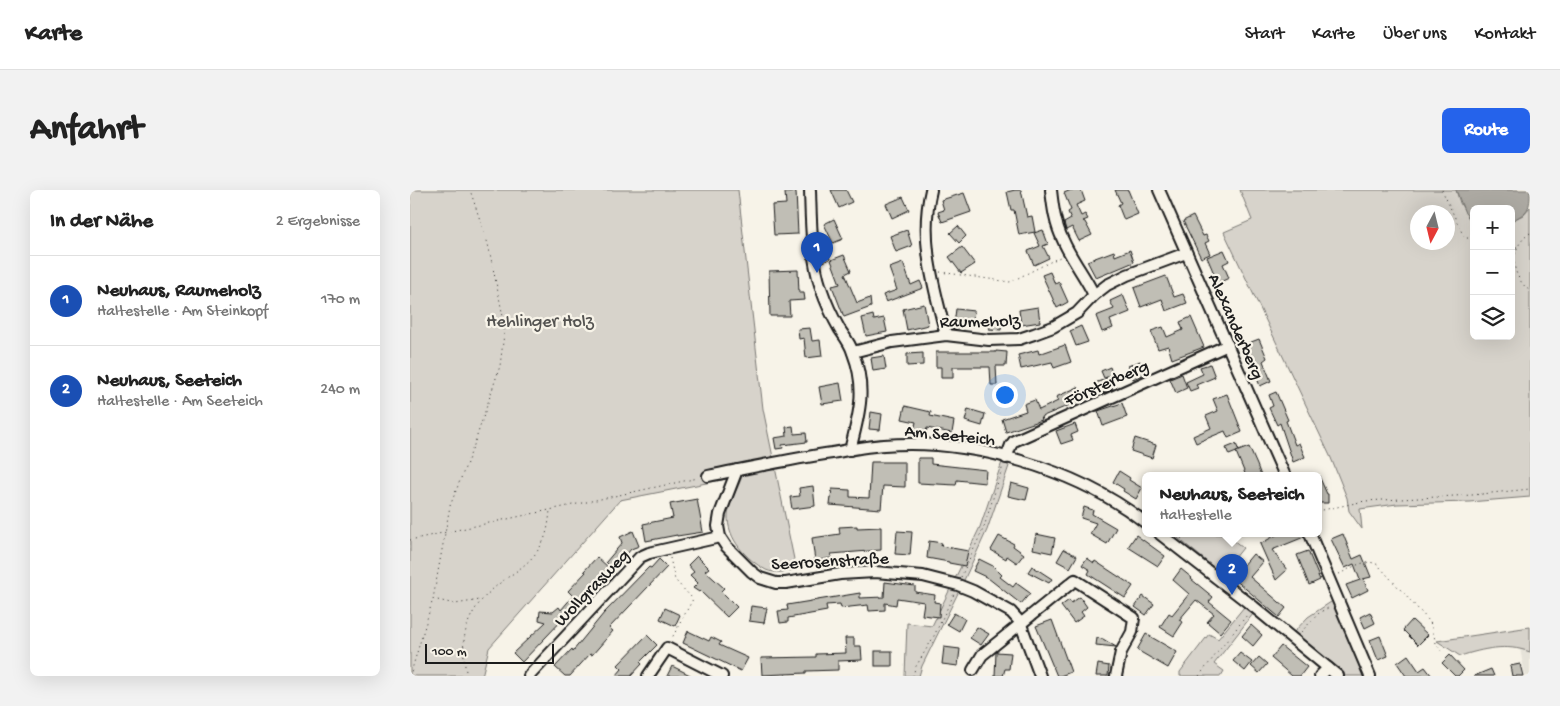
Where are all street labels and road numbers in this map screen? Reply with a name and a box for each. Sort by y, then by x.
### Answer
street label: Alexanderberg [1202,271,1267,383]
street label: Raumeholz [939,311,1022,334]
street label: Försterberg [1061,356,1152,413]
street label: Am Seeteich [903,421,996,452]
street label: Wollgrasweg [551,546,635,632]
street label: Seerosenstraße [771,549,890,576]

